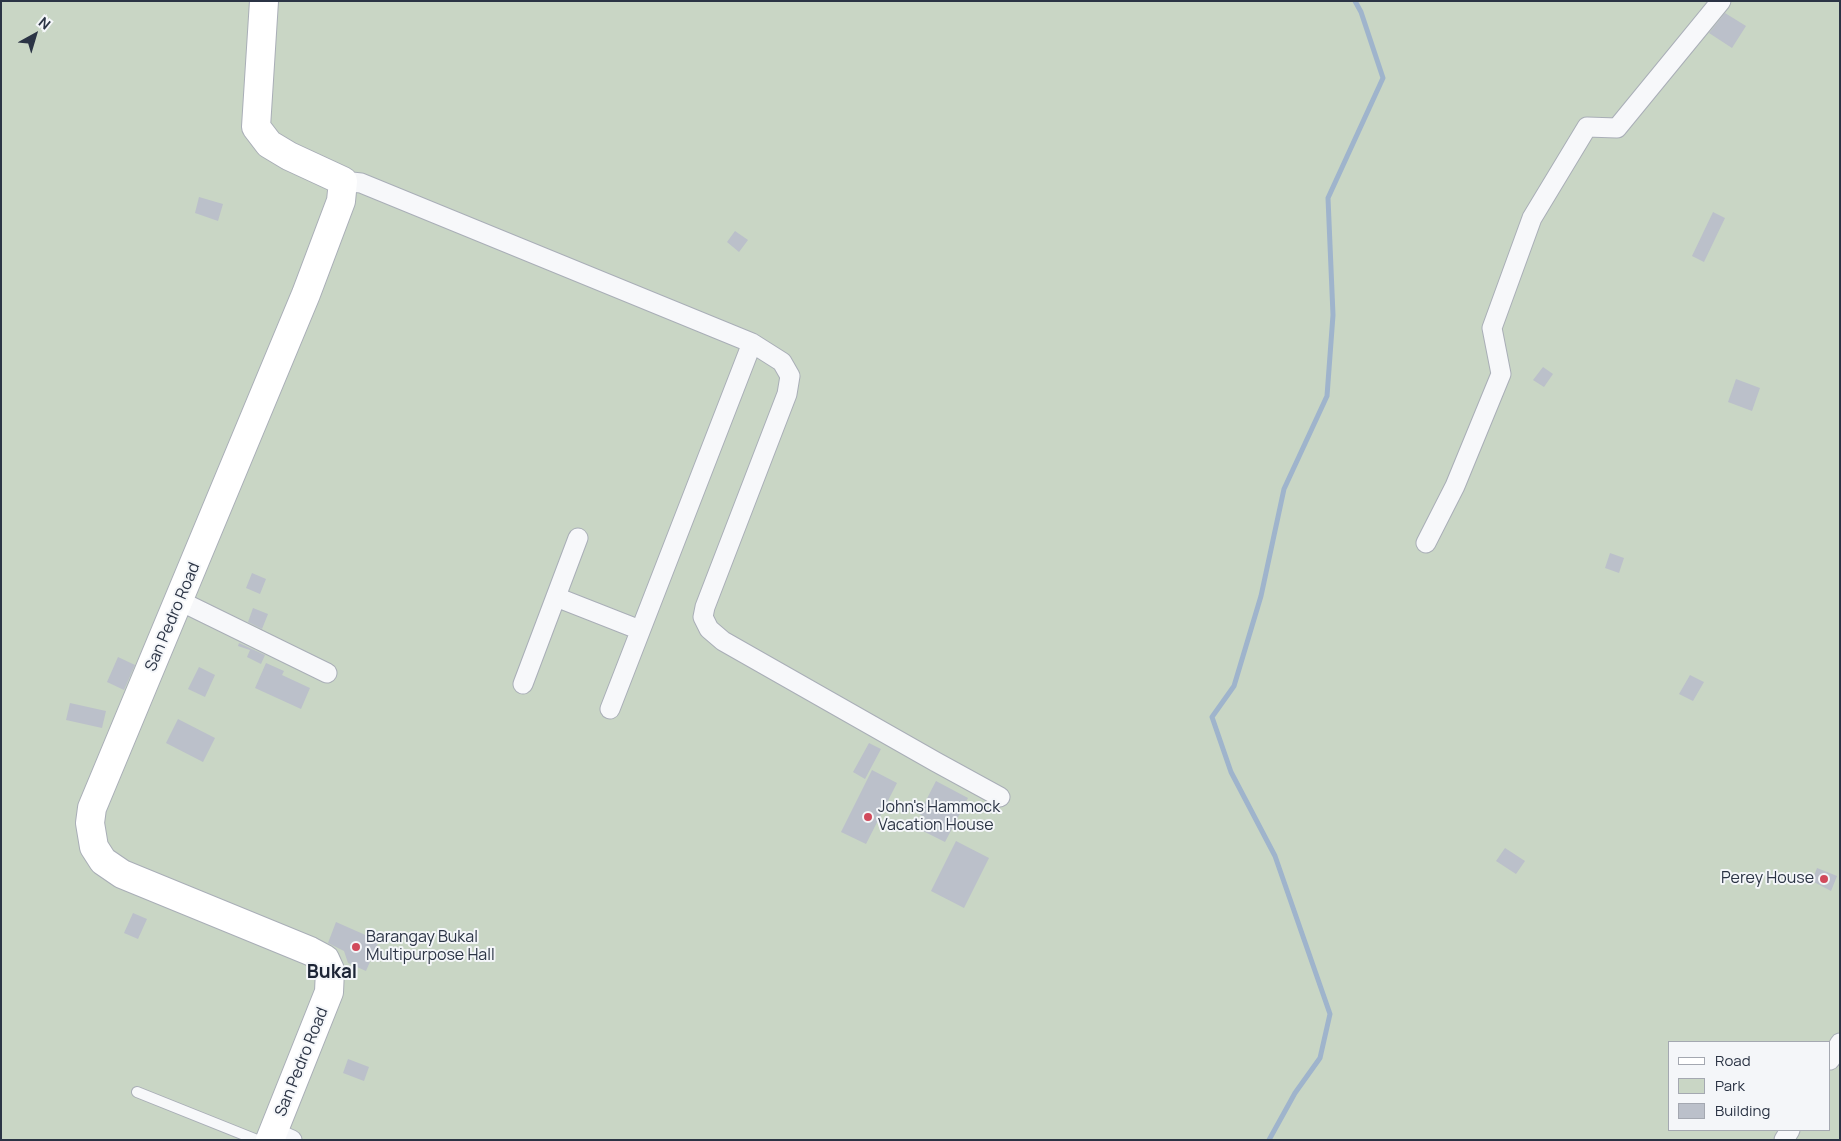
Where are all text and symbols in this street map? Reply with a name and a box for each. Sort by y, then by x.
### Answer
north arrow [10,10,60,60]
text: N [35,12,55,34]
street label: San Pedro Road [141,560,205,674]
place label: John's Hammock Vacation House [878,798,1000,836]
marker: John's Hammock Vacation House [862,811,874,823]
place label: Perey House [1721,869,1814,889]
marker: Perey House [1818,873,1830,885]
place label: Barangay Bukal Multipurpose Hall [366,928,495,966]
marker: Barangay Bukal Multipurpose Hall [350,941,362,953]
district label: Bukal [307,962,357,984]
street label: San Pedro Road [271,1005,333,1119]
legend [1668,1041,1831,1131]
text: Road [1715,1050,1751,1071]
text: Park [1715,1075,1745,1096]
text: Building [1715,1100,1770,1121]

